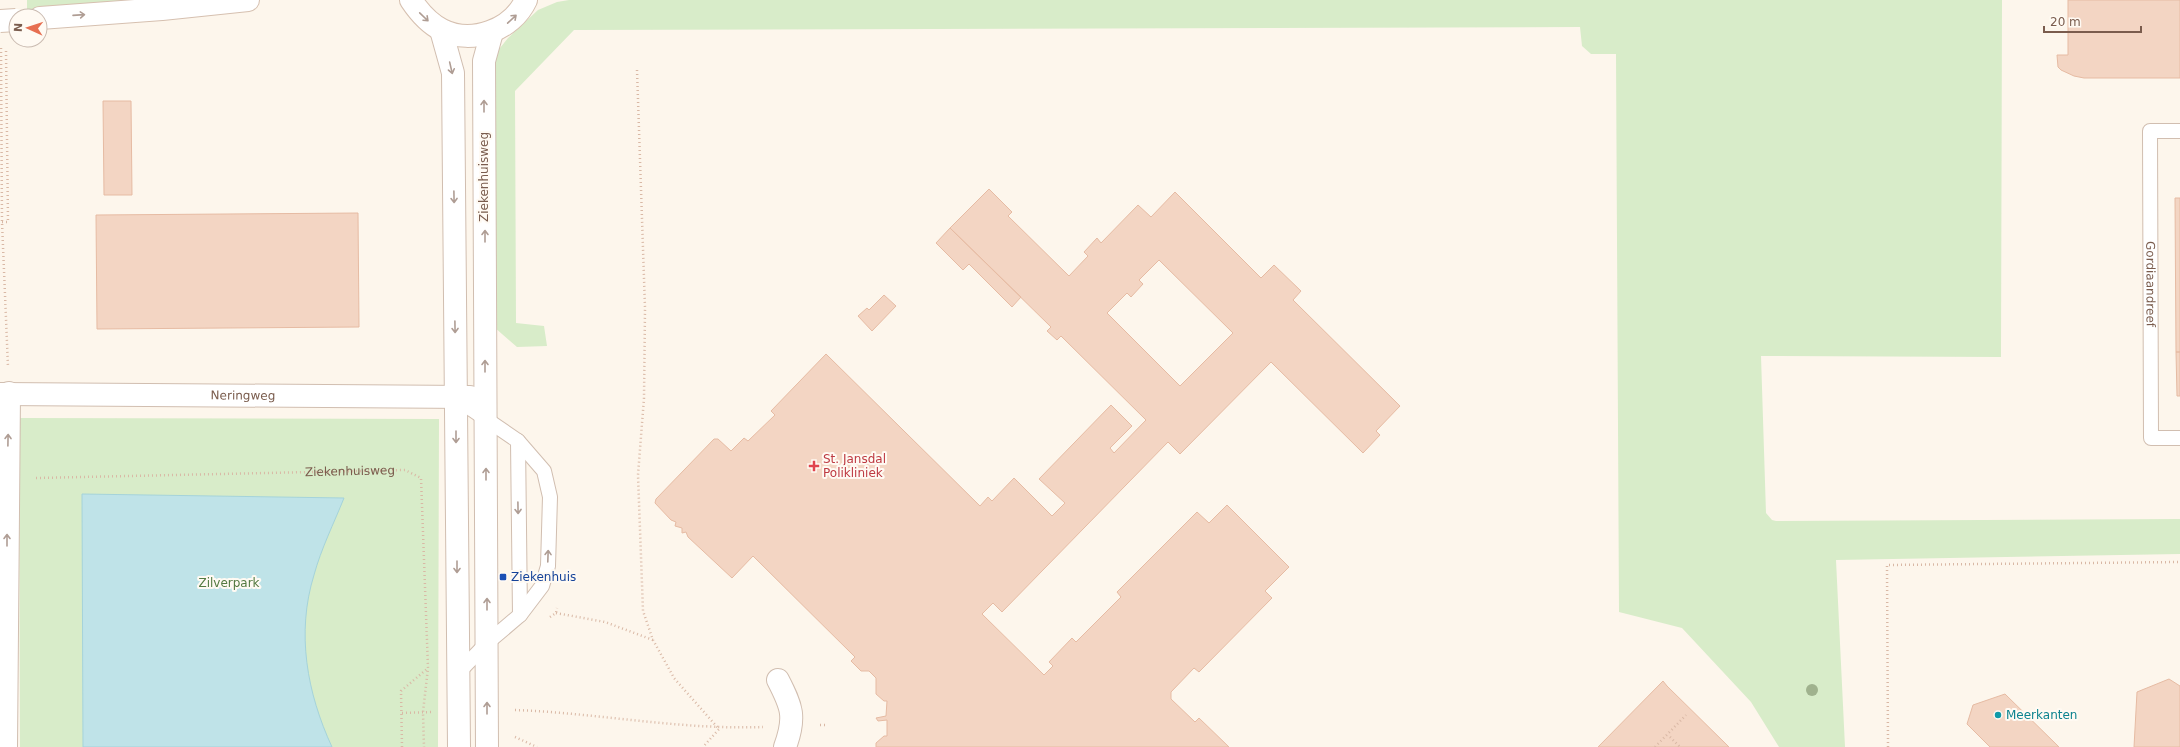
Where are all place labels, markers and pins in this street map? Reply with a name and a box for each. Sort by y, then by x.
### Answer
place label: St. Jansdal Polikliniek [823,452,886,480]
marker: St. Jansdal Polikliniek [808,460,820,472]
place label: Ziekenhuis [511,570,576,584]
marker: Ziekenhuis [498,572,508,582]
place label: Meerkanten [2006,708,2077,722]
marker: Meerkanten [1993,710,2003,720]

